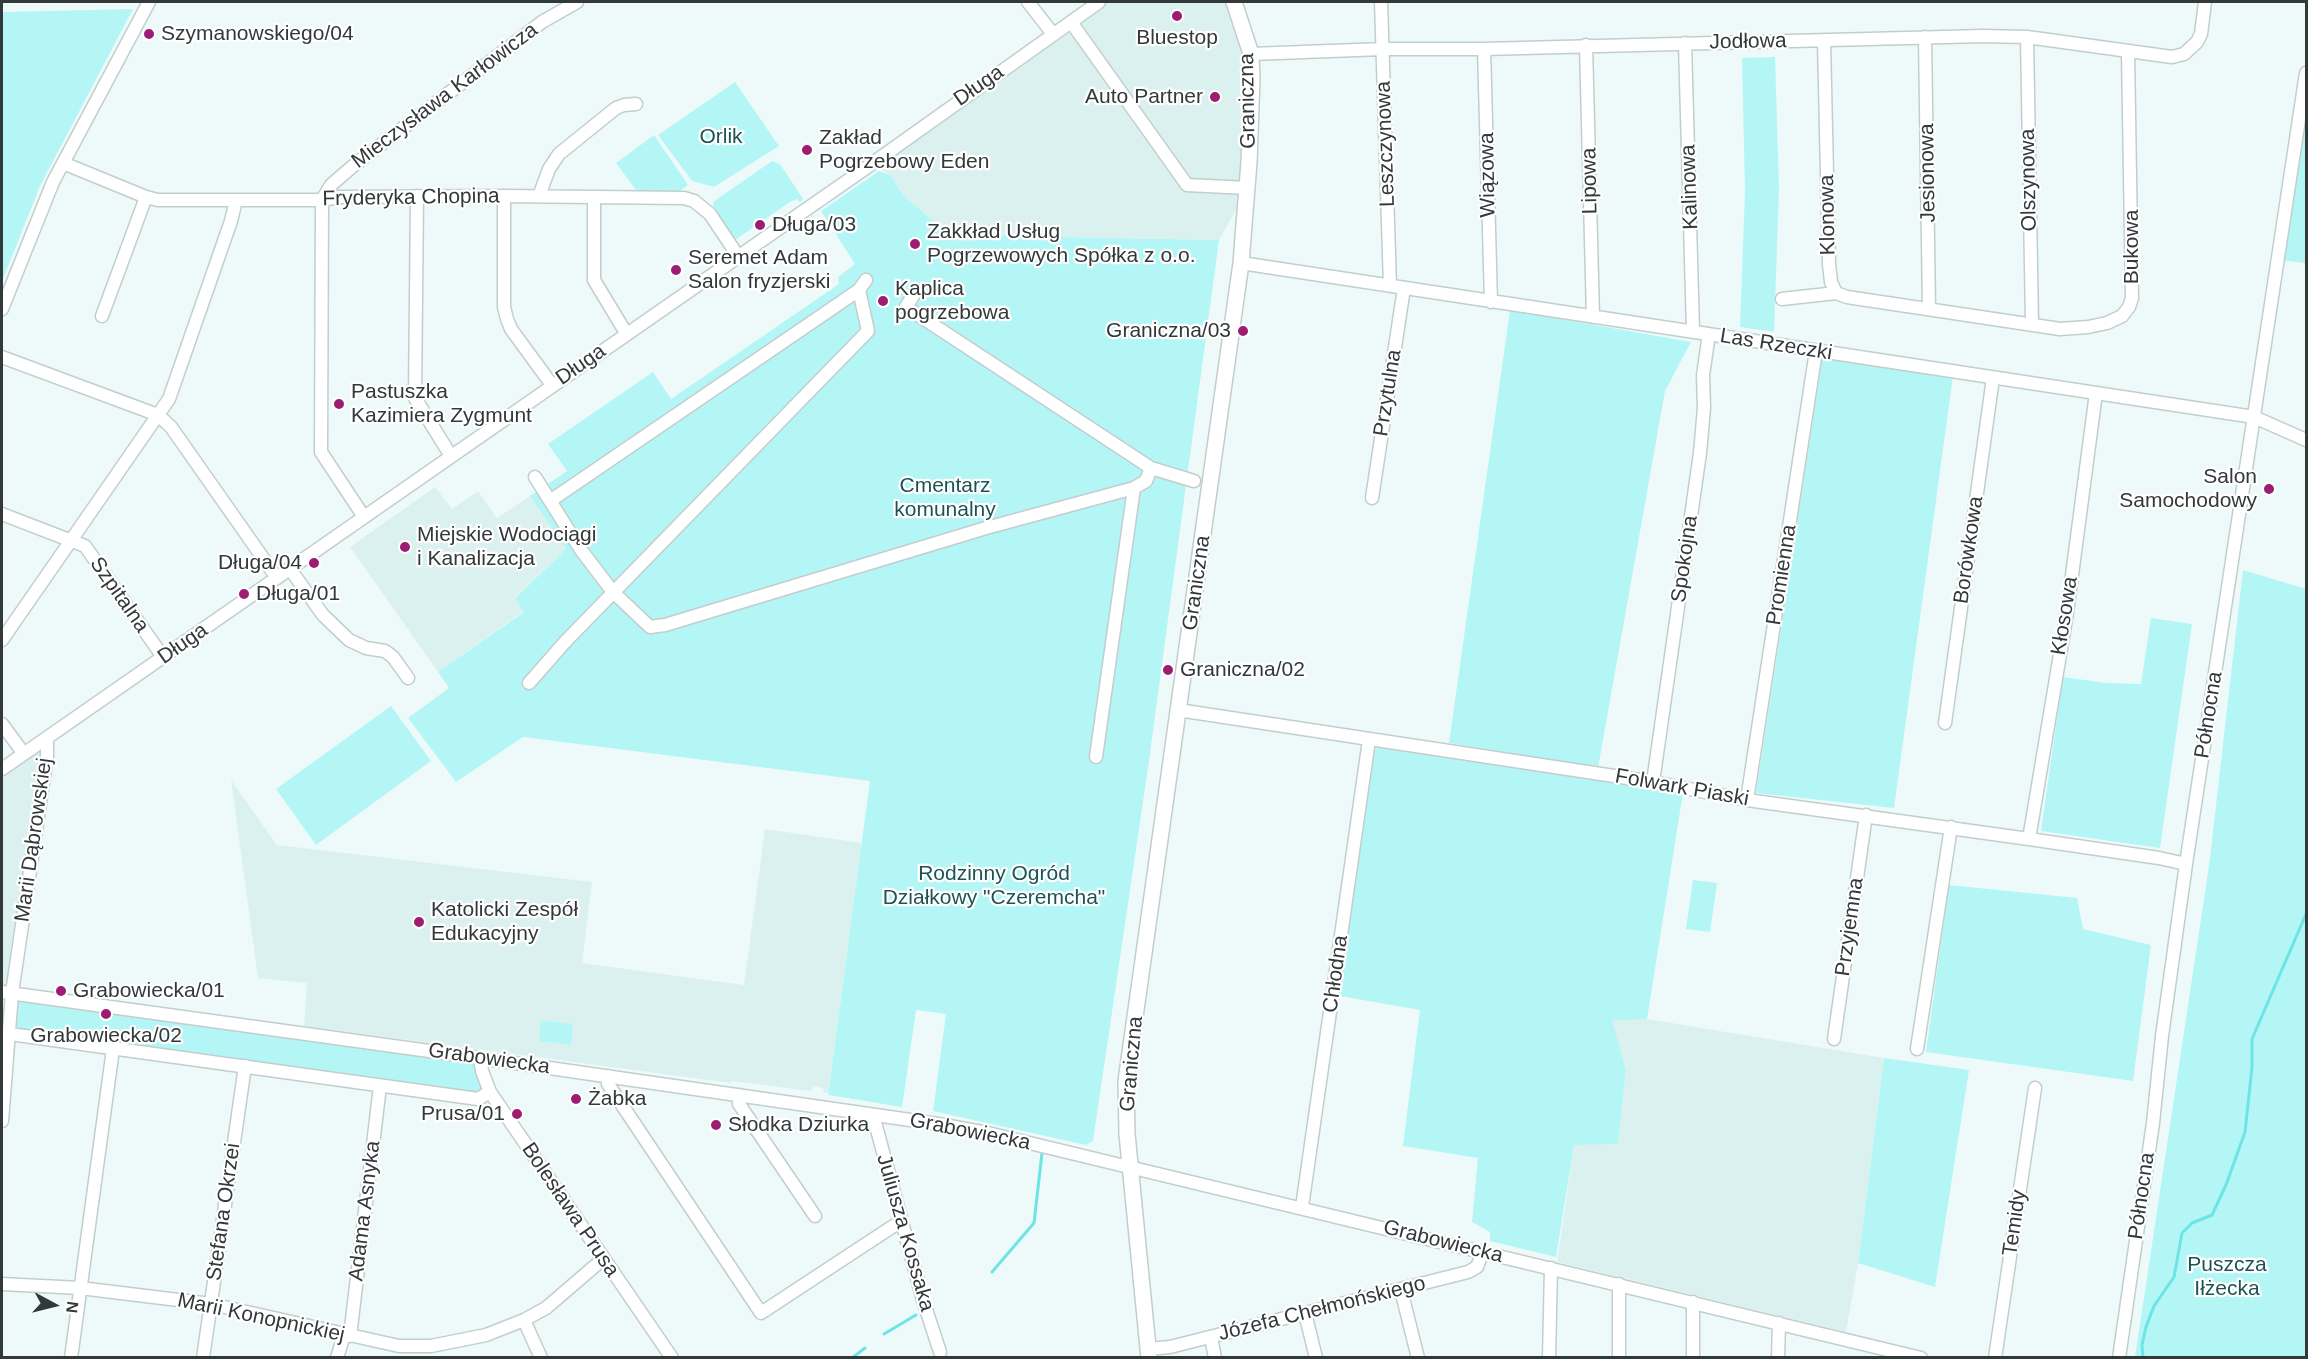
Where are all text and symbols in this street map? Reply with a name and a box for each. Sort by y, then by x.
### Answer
marker: Bluestop [1170,9,1184,23]
street label: Mieczysława Karłowicza [347,18,543,174]
place label: Szymanowskiego/04 [161,21,354,47]
place label: Bluestop [1136,25,1218,51]
marker: Szymanowskiego/04 [142,27,156,41]
street label: Jodłowa [1709,29,1787,55]
street label: Graniczna [1235,53,1261,149]
street label: Długa [949,60,1009,112]
street label: Leszczynowa [1371,81,1401,207]
place label: Auto Partner [1085,84,1203,110]
marker: Auto Partner [1208,90,1222,104]
street label: Jesionowa [1915,123,1941,223]
park label: Orlik [699,124,743,150]
place label: Zakład Pogrzebowy Eden [819,125,989,175]
street label: Olszynowa [2016,128,2042,232]
street label: Wiązowa [1475,132,1501,218]
marker: Zakład Pogrzebowy Eden [800,143,814,157]
street label: Kalinowa [1676,144,1704,230]
street label: Lipowa [1577,148,1603,214]
street label: Klonowa [1815,175,1841,255]
street label: Fryderyka Chopina [322,184,500,212]
street label: Bukowa [2119,210,2145,284]
place label: Długa/03 [772,212,856,238]
marker: Długa/03 [753,218,767,232]
place label: Zakkład Usług Pogrzewowych Spółka z o.o. [927,219,1195,269]
marker: Zakkład Usług Pogrzewowych Spółka z o.o. [908,237,922,251]
place label: Seremet Adam Salon fryzjerski [688,245,830,295]
marker: Seremet Adam Salon fryzjerski [669,263,683,277]
place label: Kaplica pogrzebowa [895,276,1009,326]
marker: Kaplica pogrzebowa [876,294,890,308]
place label: Graniczna/03 [1106,318,1231,344]
marker: Graniczna/03 [1236,324,1250,338]
street label: Las Rzeczki [1718,324,1834,366]
street label: Długa [551,339,611,391]
street label: Przytulna [1369,348,1407,438]
place label: Pastuszka Kazimiera Zygmunt [351,379,532,429]
marker: Pastuszka Kazimiera Zygmunt [332,397,346,411]
place label: Salon Samochodowy [2119,464,2257,514]
park label: Cmentarz komunalny [894,473,996,523]
marker: Salon Samochodowy [2262,482,2276,496]
street label: Borówkowa [1949,495,1989,605]
street label: Spokojna [1666,514,1704,604]
place label: Miejskie Wodociągi i Kanalizacja [417,522,596,572]
street label: Promienna [1762,523,1802,627]
street label: Graniczna [1178,534,1216,632]
marker: Miejskie Wodociągi i Kanalizacja [398,540,412,554]
place label: Długa/04 [218,550,302,576]
street label: Szpitalna [84,552,154,638]
marker: Długa/04 [307,556,321,570]
street label: Kłosowa [2046,575,2084,657]
place label: Długa/01 [256,581,340,607]
marker: Długa/01 [237,587,251,601]
street label: Długa [153,618,213,670]
place label: Graniczna/02 [1180,657,1305,683]
marker: Graniczna/02 [1161,663,1175,677]
street label: Północna [2190,670,2228,760]
street label: Marii Dąbrowskiej [10,756,58,924]
street label: Folwark Piaski [1613,764,1751,812]
park label: Rodzinny Ogród Działkowy "Czeremcha" [883,861,1105,911]
street label: Przyjemna [1831,876,1869,978]
place label: Katolicki Zespół Edukacyjny [431,897,578,947]
marker: Katolicki Zespół Edukacyjny [412,915,426,929]
street label: Chłodna [1318,934,1354,1014]
place label: Grabowiecka/01 [73,978,225,1004]
marker: Grabowiecka/01 [54,984,68,998]
marker: Grabowiecka/02 [99,1007,113,1021]
street label: Graniczna [1115,1015,1149,1113]
place label: Grabowiecka/02 [30,1023,182,1049]
street label: Grabowiecka [427,1038,551,1080]
place label: Żabka [588,1086,646,1112]
marker: Żabka [569,1092,583,1106]
place label: Prusa/01 [421,1101,505,1127]
marker: Prusa/01 [510,1107,524,1121]
street label: Grabowiecka [907,1108,1033,1156]
place label: Słodka Dziurka [728,1112,869,1138]
marker: Słodka Dziurka [709,1118,723,1132]
street label: Bolesława Prusa [516,1138,624,1282]
street label: Adama Asnyka [344,1139,386,1283]
street label: Stefana Okrzei [202,1141,246,1283]
street label: Północna [2123,1151,2161,1241]
street label: Juliusza Kossaka [871,1152,939,1314]
street label: Temidy [1998,1188,2032,1258]
street label: Grabowiecka [1380,1215,1506,1269]
park label: Puszcza Iłżecka [2187,1252,2267,1302]
street label: Józefa Chełmońskiego [1216,1271,1428,1347]
north arrow [24,1275,84,1335]
street label: Marii Konopnickiej [175,1288,347,1348]
text: N [63,1300,82,1314]

